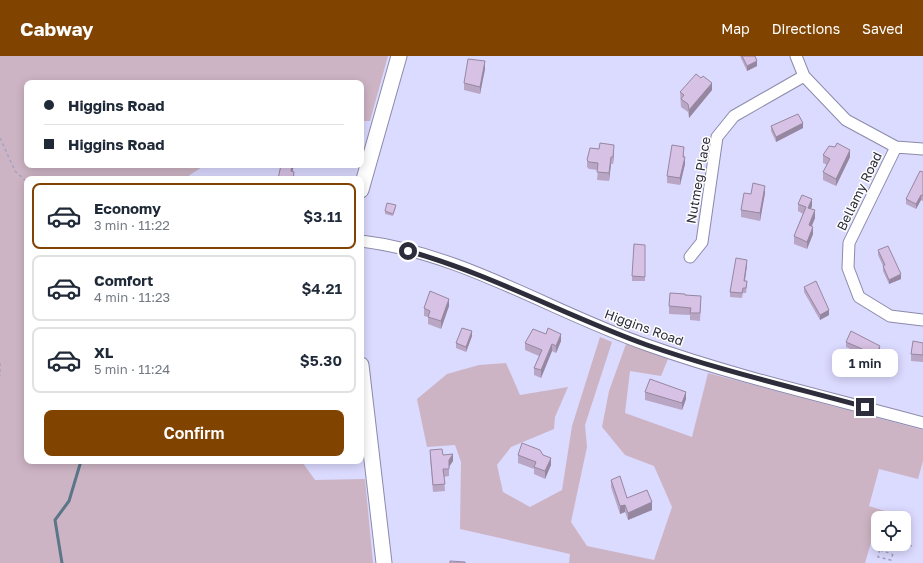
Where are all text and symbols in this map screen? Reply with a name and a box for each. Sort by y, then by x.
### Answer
text: Cabway [20,17,94,40]
text: Map [721,20,750,37]
text: Directions [772,20,840,37]
text: Saved [862,20,903,37]
text: Higgins Road [68,96,164,114]
text: Higgins Road [68,135,164,153]
street label: Nutmeg Place [682,135,714,225]
street label: Bellamy Road [833,149,885,233]
icon: car [46,198,82,234]
text: Economy [94,199,161,217]
text: $3.11 [303,207,342,225]
text: 3 min · 11:22 [94,217,170,233]
route start [399,242,417,260]
icon: car [46,270,82,306]
text: Comfort [94,271,153,289]
text: $4.21 [301,279,342,297]
text: 4 min · 11:23 [94,289,170,305]
street label: Higgins Road [602,305,686,349]
icon: car [46,342,82,378]
text: XL [94,343,113,361]
callout: 1 min [832,349,898,377]
text: $5.30 [300,351,342,369]
text: 1 min [849,355,881,371]
text: 5 min · 11:24 [94,361,170,377]
route end [856,398,874,416]
button: Confirm [44,410,344,456]
map controls [871,511,911,551]
button: locate [871,511,911,551]

